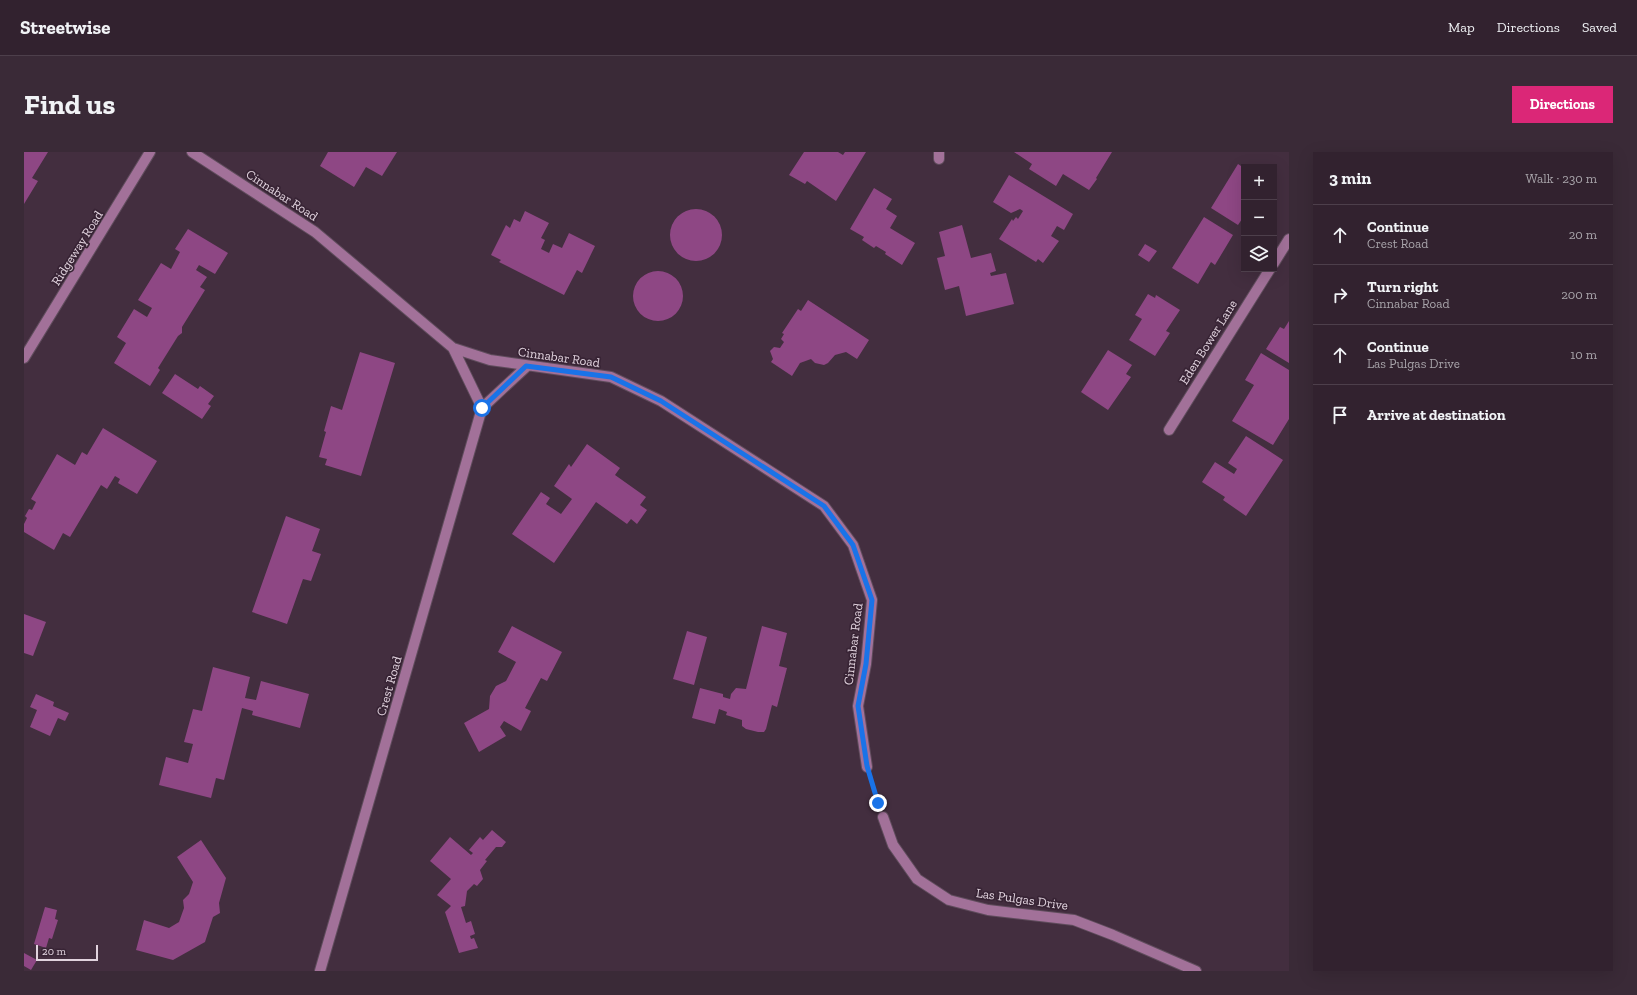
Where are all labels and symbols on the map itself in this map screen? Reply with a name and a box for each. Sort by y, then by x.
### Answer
street label: Cinnabar Road [243,166,321,224]
street label: Ridgeway Road [48,208,106,288]
street label: Eden Bower Lane [1176,297,1240,387]
street label: Cinnabar Road [517,344,601,370]
route start [473,399,491,417]
street label: Cinnabar Road [841,602,865,686]
street label: Crest Road [373,654,405,718]
route end [869,794,887,812]
street label: Las Pulgas Drive [975,885,1069,913]
scale bar [36,943,98,962]

